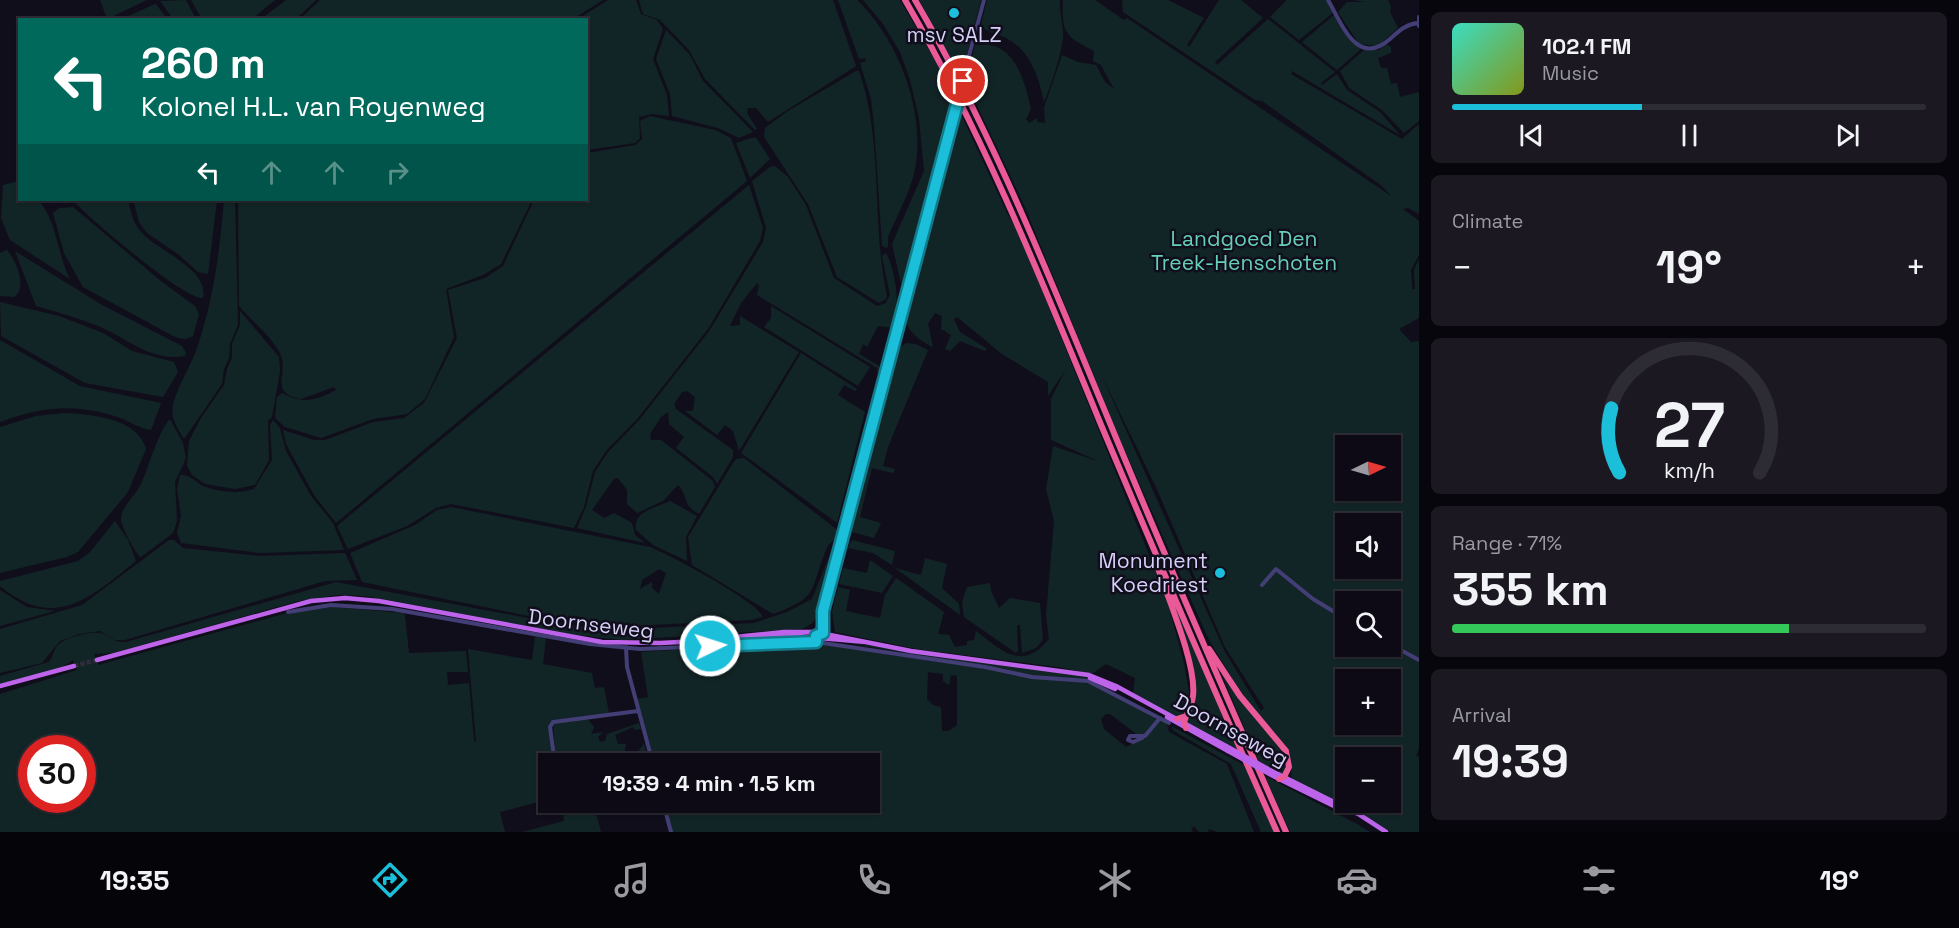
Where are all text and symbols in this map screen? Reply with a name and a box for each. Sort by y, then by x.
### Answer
marker: msv SALZ [947,6,961,20]
place label: msv SALZ [906,21,1002,48]
text: 102.1 FM [1542,32,1631,60]
text: 260 m [141,37,266,90]
icon: left [42,42,120,120]
pin [937,55,988,106]
text: Music [1542,60,1599,86]
icon: arrive [946,64,979,97]
text: Kolonel H.L. van Royenweg [141,89,486,124]
icon: previous [1515,119,1548,152]
icon: pause [1673,119,1706,152]
icon: next [1831,119,1864,152]
icon: left [192,156,225,189]
icon: ahead [255,156,288,189]
icon: ahead [318,156,351,189]
icon: right [381,156,414,189]
text: Climate [1452,208,1523,234]
park label: Landgoed Den Treek-Henschoten [1151,225,1337,276]
text: 19° [1656,239,1722,296]
text: − [1452,247,1472,289]
text: + [1906,247,1926,289]
text: 27 [1653,386,1725,465]
north arrow [1335,435,1401,501]
map controls [1335,435,1401,813]
text: km/h [1663,457,1715,484]
button: sound [1335,513,1401,579]
text: Range · 71% [1452,530,1562,556]
place label: Monument Koedriest [1099,547,1208,598]
text: 355 km [1452,561,1609,618]
marker: Monument Koedriest [1213,566,1227,580]
button: search [1335,591,1401,657]
street label: Doornseweg [527,602,655,645]
position arrow [678,614,742,678]
button: + [1335,669,1401,735]
street label: Doornseweg [1169,687,1293,772]
text: Arrival [1452,702,1511,728]
text: 19:39 [1452,733,1569,790]
speed limit sign: 30 [18,735,96,813]
button: − [1335,747,1401,813]
text: 19:39 · 4 min · 1.5 km [602,769,816,797]
icon: directions [369,859,411,901]
icon: music [611,859,653,901]
icon: phone [853,859,895,901]
icon: climate [1094,859,1136,901]
icon: car [1336,859,1378,901]
icon: filters [1578,859,1620,901]
text: 19:35 [100,863,169,898]
text: 19° [1820,863,1859,898]

